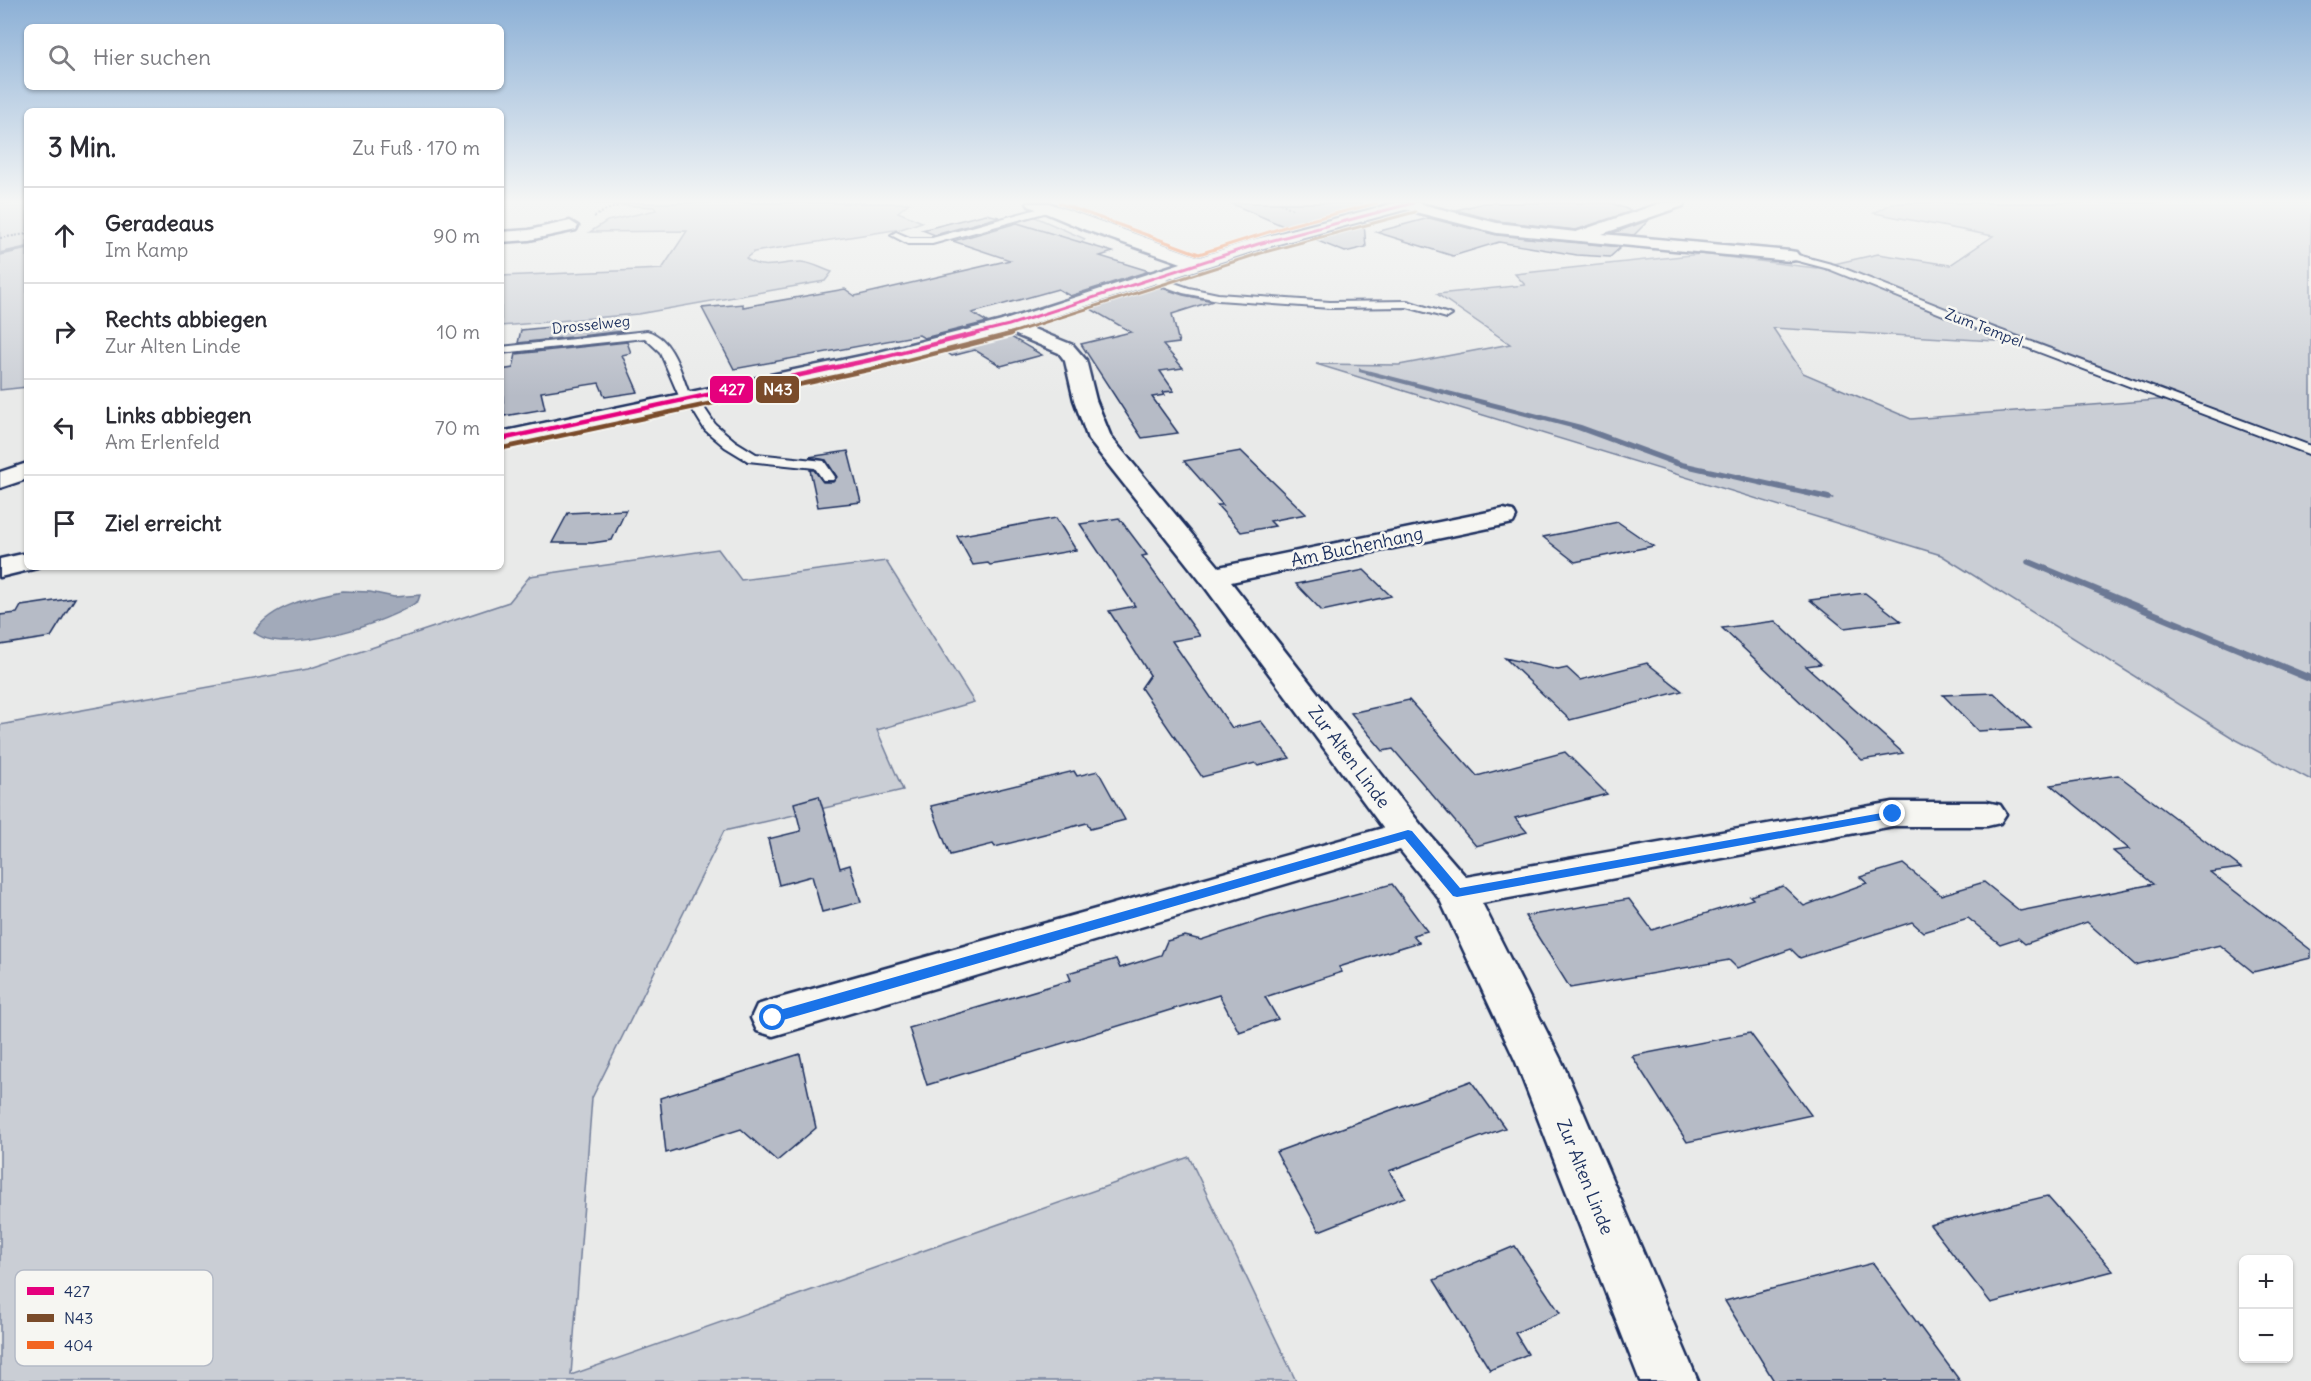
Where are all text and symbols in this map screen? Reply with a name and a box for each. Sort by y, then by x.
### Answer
search box [24,24,504,90]
icon: search [45,41,78,74]
text: Hier suchen [93,43,211,71]
text: 3 Min. [48,131,116,164]
text: Zu Fuß · 170 m [352,135,480,160]
text: Geradeaus [105,209,214,237]
icon: ahead [48,219,81,252]
text: 90 m [433,223,480,248]
text: Im Kamp [105,237,188,262]
street label: Zum Tempel [1943,304,2026,351]
text: Rechts abbiegen [105,305,267,333]
street label: Drosselweg [551,311,631,338]
icon: right [48,315,81,348]
text: 10 m [437,319,480,344]
text: Zur Alten Linde [105,333,241,358]
line badge: 427 [709,375,754,404]
line badge: N43 [755,375,800,404]
text: 427 [719,379,745,399]
text: N43 [763,379,793,399]
text: Links abbiegen [105,401,252,429]
icon: left [48,411,81,444]
text: 70 m [435,415,480,440]
text: Am Erlenfeld [105,429,220,454]
icon: arrive [48,507,81,540]
text: Ziel erreicht [105,509,222,537]
street label: Am Buchenhang [1289,521,1425,572]
street label: Zur Alten Linde [1303,701,1395,812]
route end [1879,800,1905,826]
route start [759,1004,785,1030]
street label: Zur Alten Linde [1552,1116,1619,1238]
map controls [2239,1255,2293,1363]
button: + [2239,1255,2293,1309]
legend [15,1270,213,1366]
text: 427 [64,1281,90,1301]
text: N43 [64,1308,93,1328]
button: − [2239,1309,2293,1363]
text: 404 [64,1335,93,1355]

